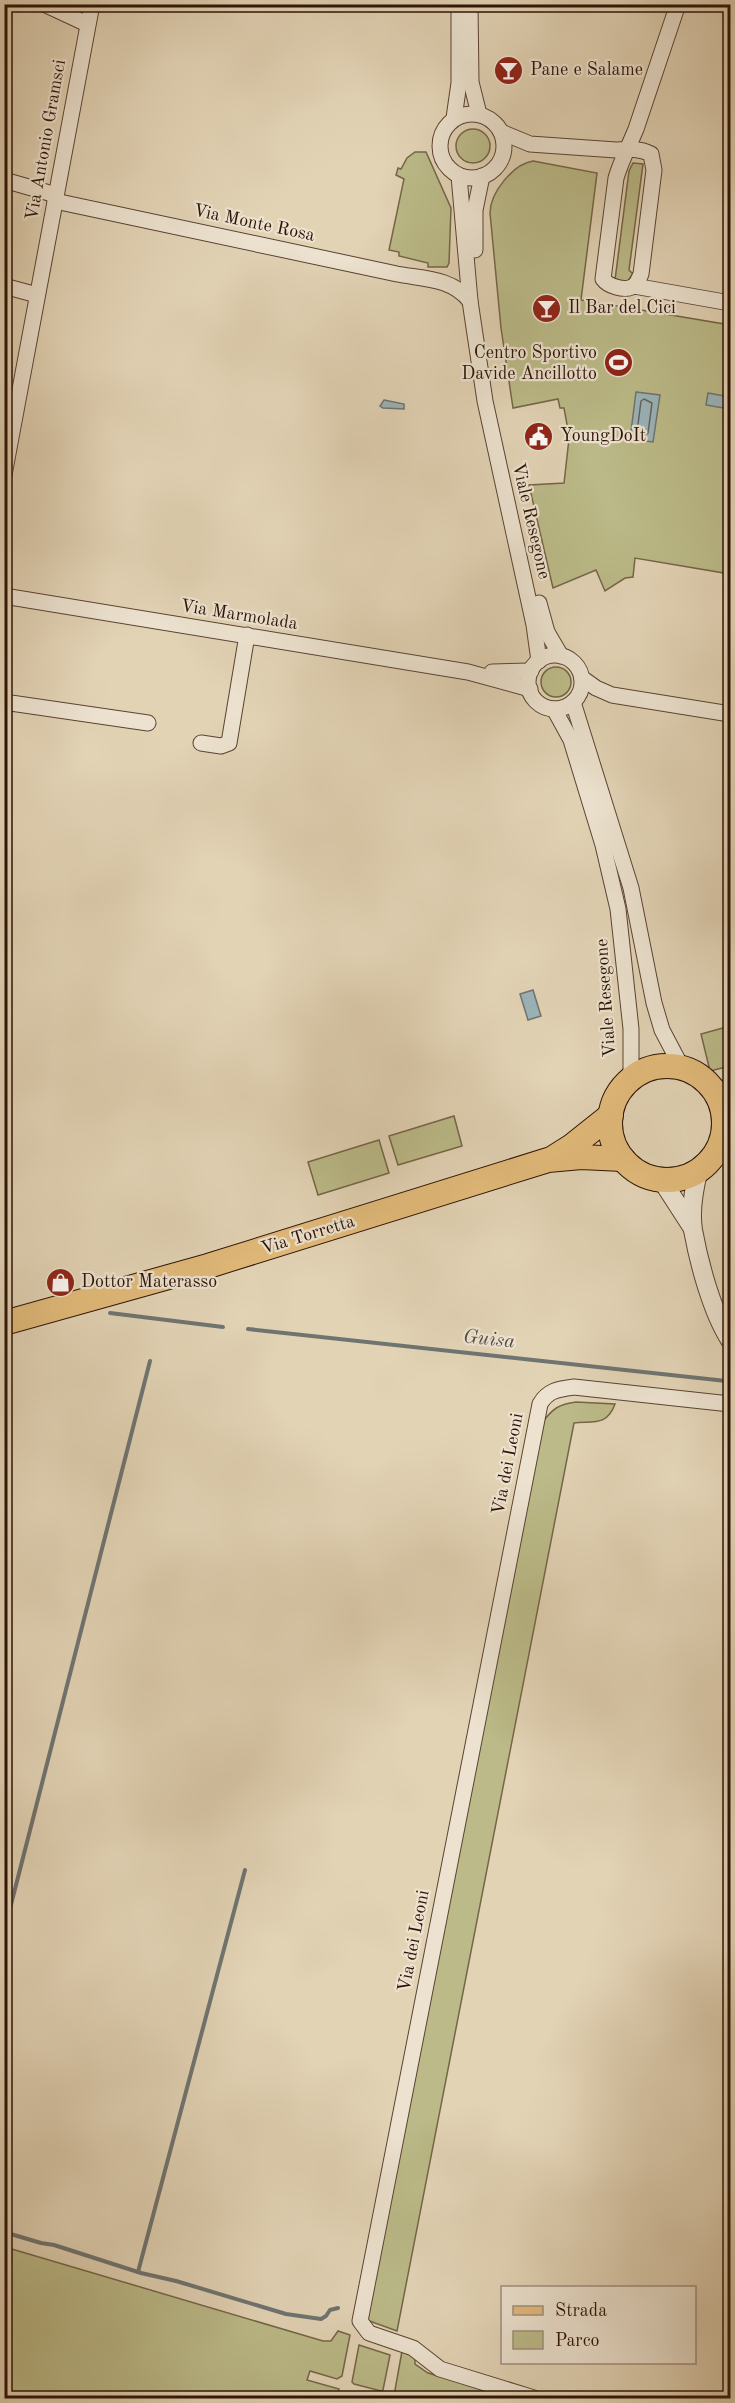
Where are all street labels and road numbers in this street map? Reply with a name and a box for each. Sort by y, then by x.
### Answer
street label: Via Antonio Gramsci [23,58,69,222]
street label: Via Monte Rosa [192,201,317,245]
street label: Viale Resegone [509,461,553,581]
street label: Via Marmolada [179,597,299,633]
street label: Viale Resegone [593,938,619,1058]
street label: Via Torretta [259,1212,357,1258]
street label: Via dei Leoni [489,1411,527,1516]
street label: Via dei Leoni [395,1888,433,1993]

